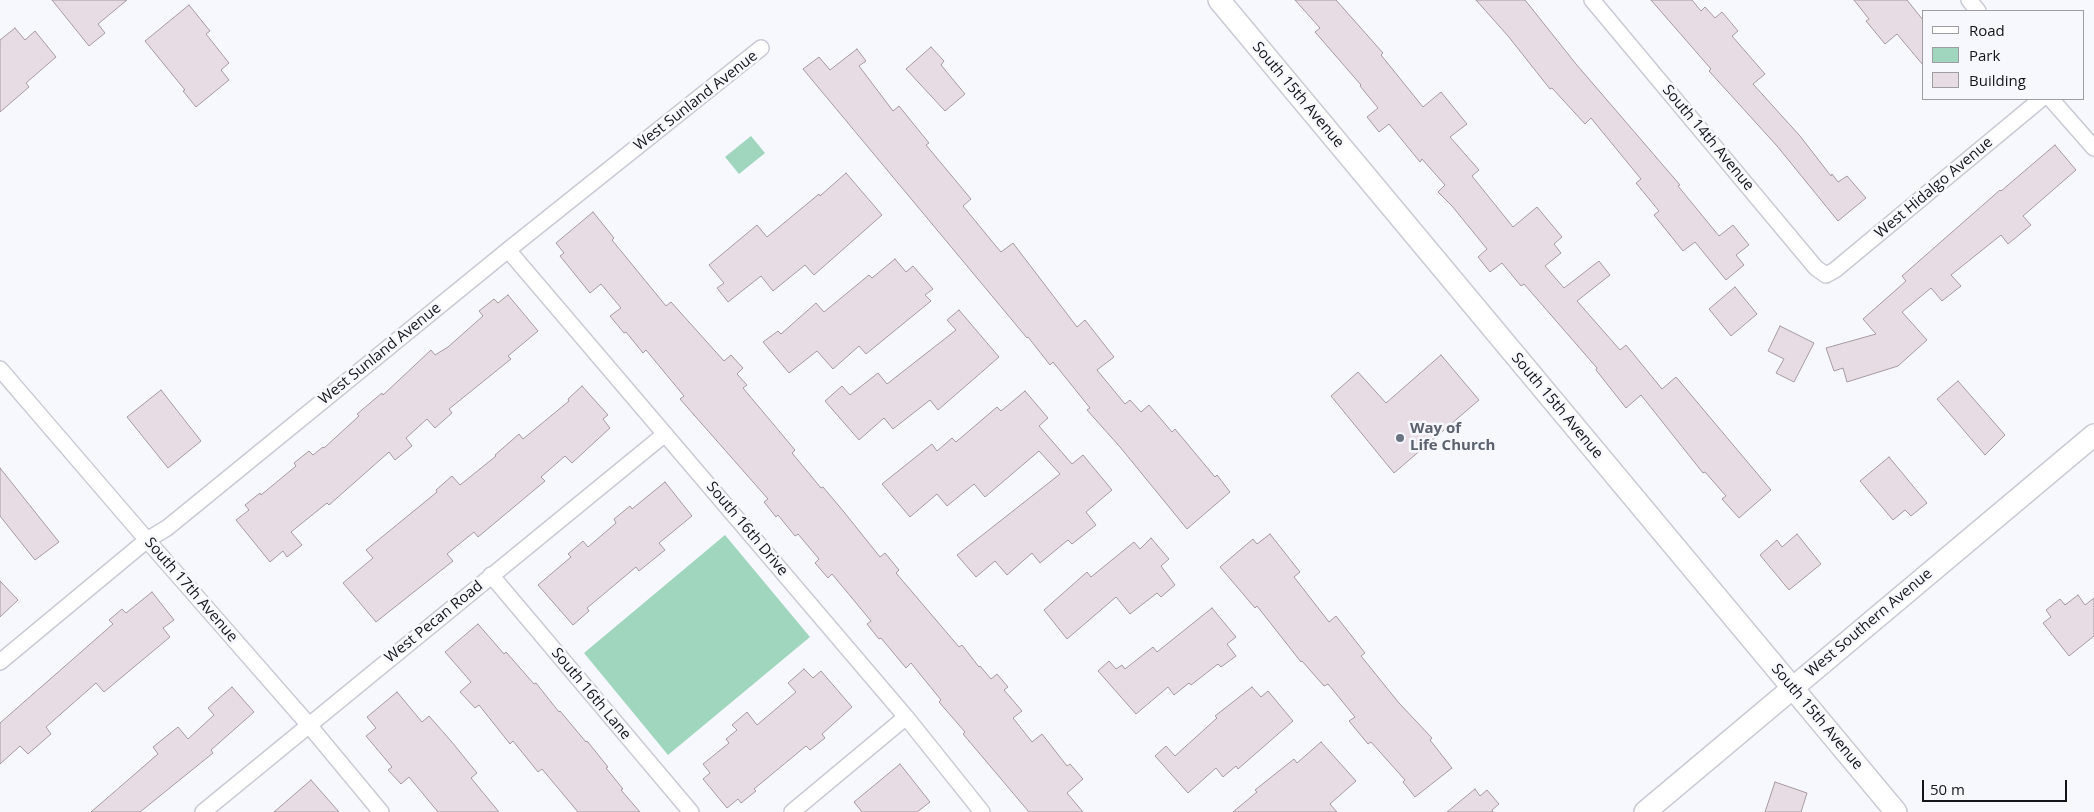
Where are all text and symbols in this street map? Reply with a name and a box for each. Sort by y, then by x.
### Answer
legend [1922,10,2084,100]
text: Road [1969,20,2005,40]
street label: South 15th Avenue [1248,38,1348,152]
text: Park [1969,45,2000,65]
street label: West Sunland Avenue [631,47,761,155]
text: Building [1969,70,2026,90]
street label: South 14th Avenue [1658,81,1758,195]
street label: West Hidalgo Avenue [1871,134,1997,242]
street label: West Sunland Avenue [315,299,445,409]
street label: South 15th Avenue [1507,349,1607,463]
place label: Way of Life Church [1410,420,1495,455]
marker: Way of Life Church [1394,432,1406,444]
street label: South 16th Drive [702,478,792,580]
street label: South 17th Avenue [141,534,241,646]
street label: West Southern Avenue [1802,565,1936,681]
street label: West Pecan Road [382,577,486,667]
street label: South 16th Lane [547,644,635,744]
street label: South 15th Avenue [1767,660,1867,774]
scale bar [1924,770,2069,802]
text: 50 m [1930,779,1965,799]

